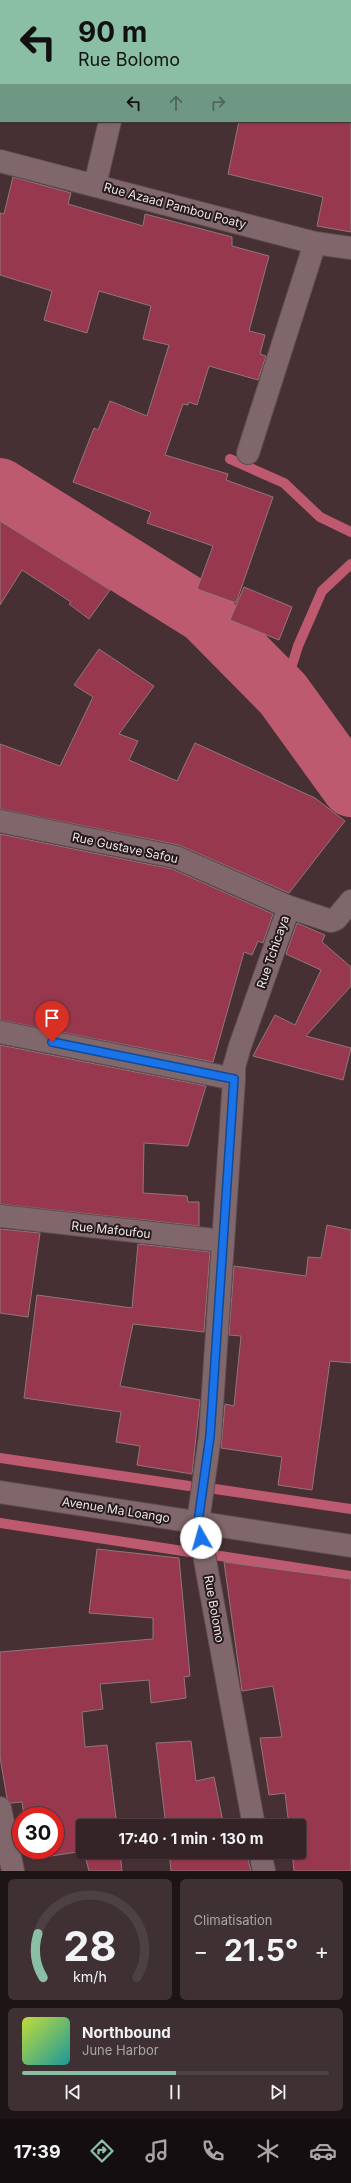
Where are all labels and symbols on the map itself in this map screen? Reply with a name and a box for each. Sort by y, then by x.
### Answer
street label: Rue Azaad Pambou Poaty [102,179,248,232]
street label: Rue Gustave Safou [71,829,179,866]
street label: Rue Tchicaya [253,914,292,990]
pin [35,1001,69,1042]
street label: Rue Mafoufou [71,1218,151,1241]
street label: Avenue Ma Loango [61,1494,171,1525]
position arrow [180,1517,222,1559]
street label: Rue Bolomo [201,1574,228,1644]
speed limit sign: 30 [12,1807,64,1859]

